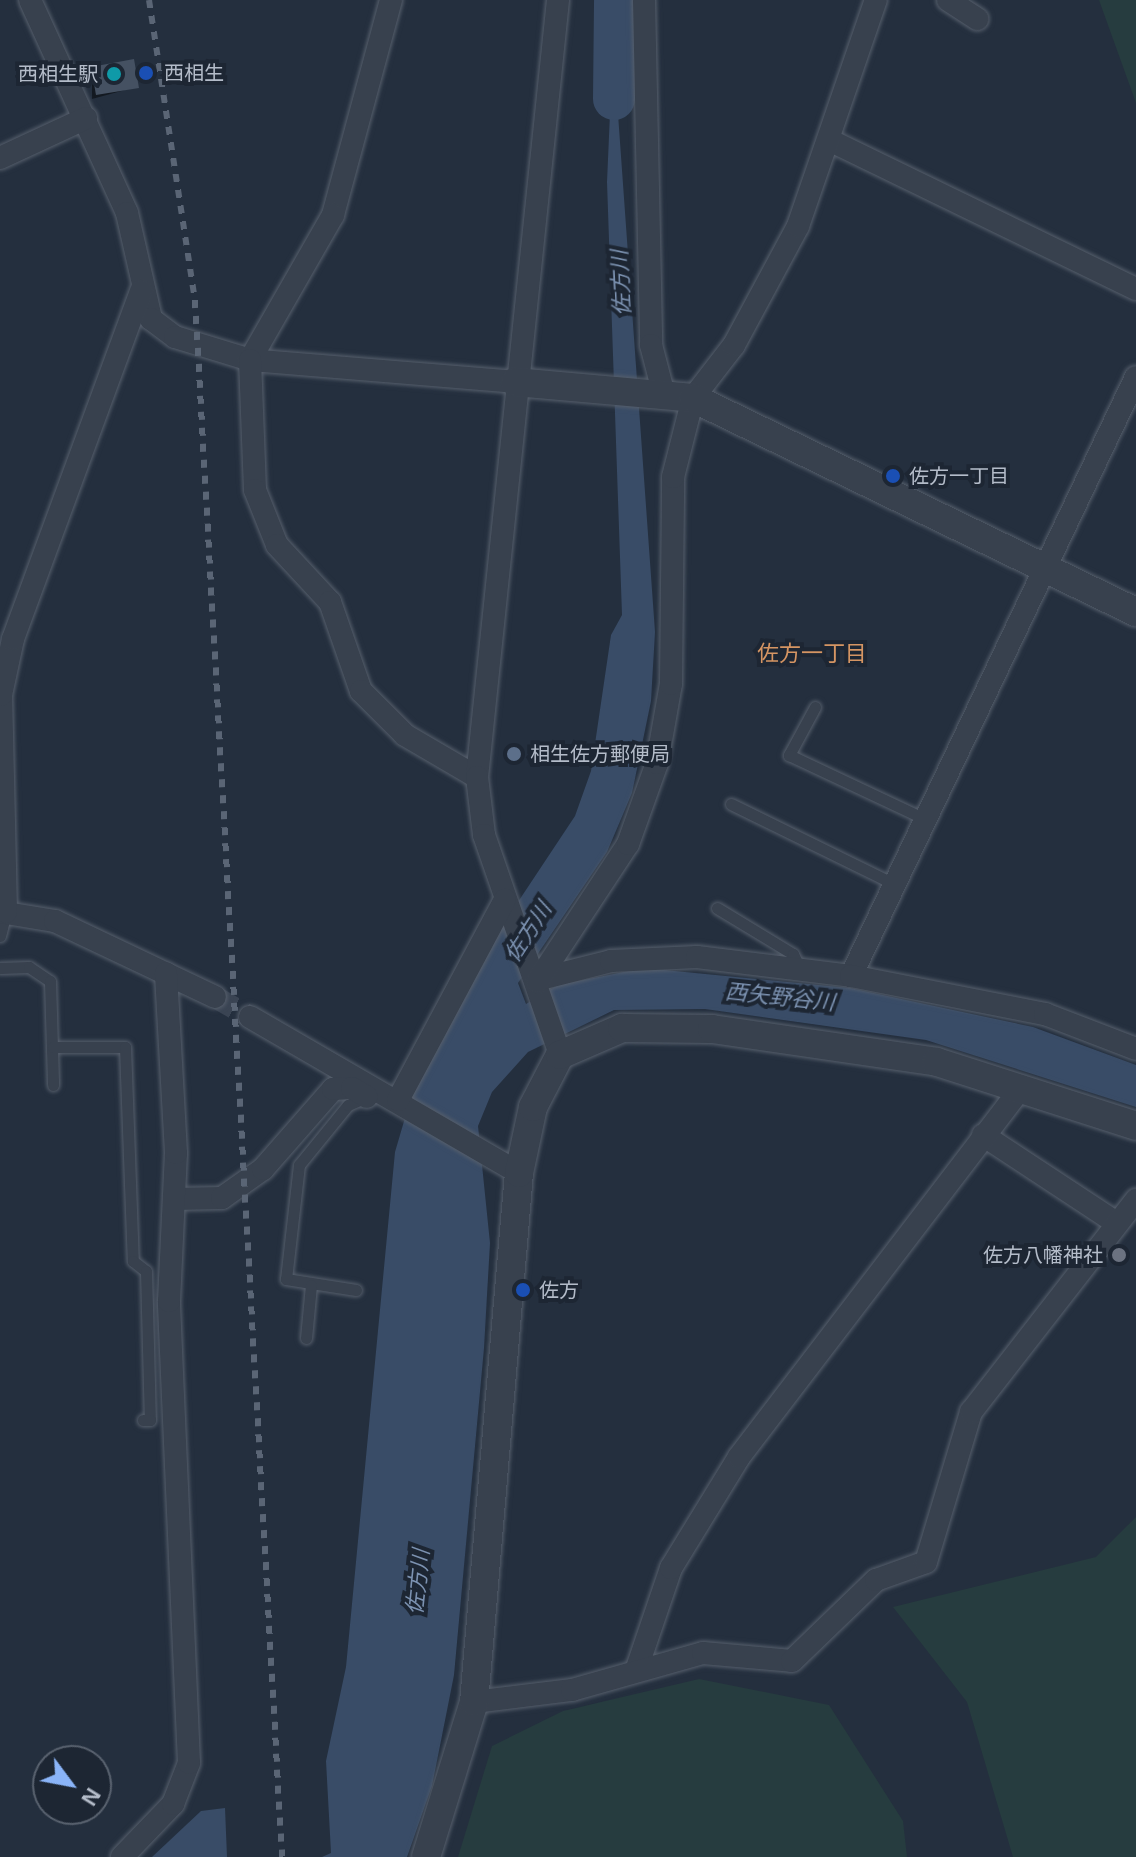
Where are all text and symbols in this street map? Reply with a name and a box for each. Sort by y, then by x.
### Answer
place label: 西相生 [164,61,224,85]
place label: 西相生駅 [18,62,98,86]
marker: 西相生 [135,62,157,84]
marker: 西相生駅 [105,65,123,83]
water label: 佐方川 [606,249,636,317]
place label: 佐方一丁目 [909,464,1009,488]
marker: 佐方一丁目 [884,467,902,485]
district label: 佐方一丁目 [757,641,867,667]
place label: 相生佐方郵便局 [530,742,670,766]
marker: 相生佐方郵便局 [505,745,523,763]
water label: 佐方川 [499,897,557,967]
water label: 西矢野谷川 [724,978,836,1016]
place label: 佐方八幡神社 [983,1243,1103,1267]
marker: 佐方八幡神社 [1110,1246,1128,1264]
place label: 佐方 [539,1278,579,1302]
marker: 佐方 [514,1281,532,1299]
water label: 佐方川 [401,1548,435,1616]
north arrow [32,1745,112,1825]
text: N [76,1784,106,1810]

